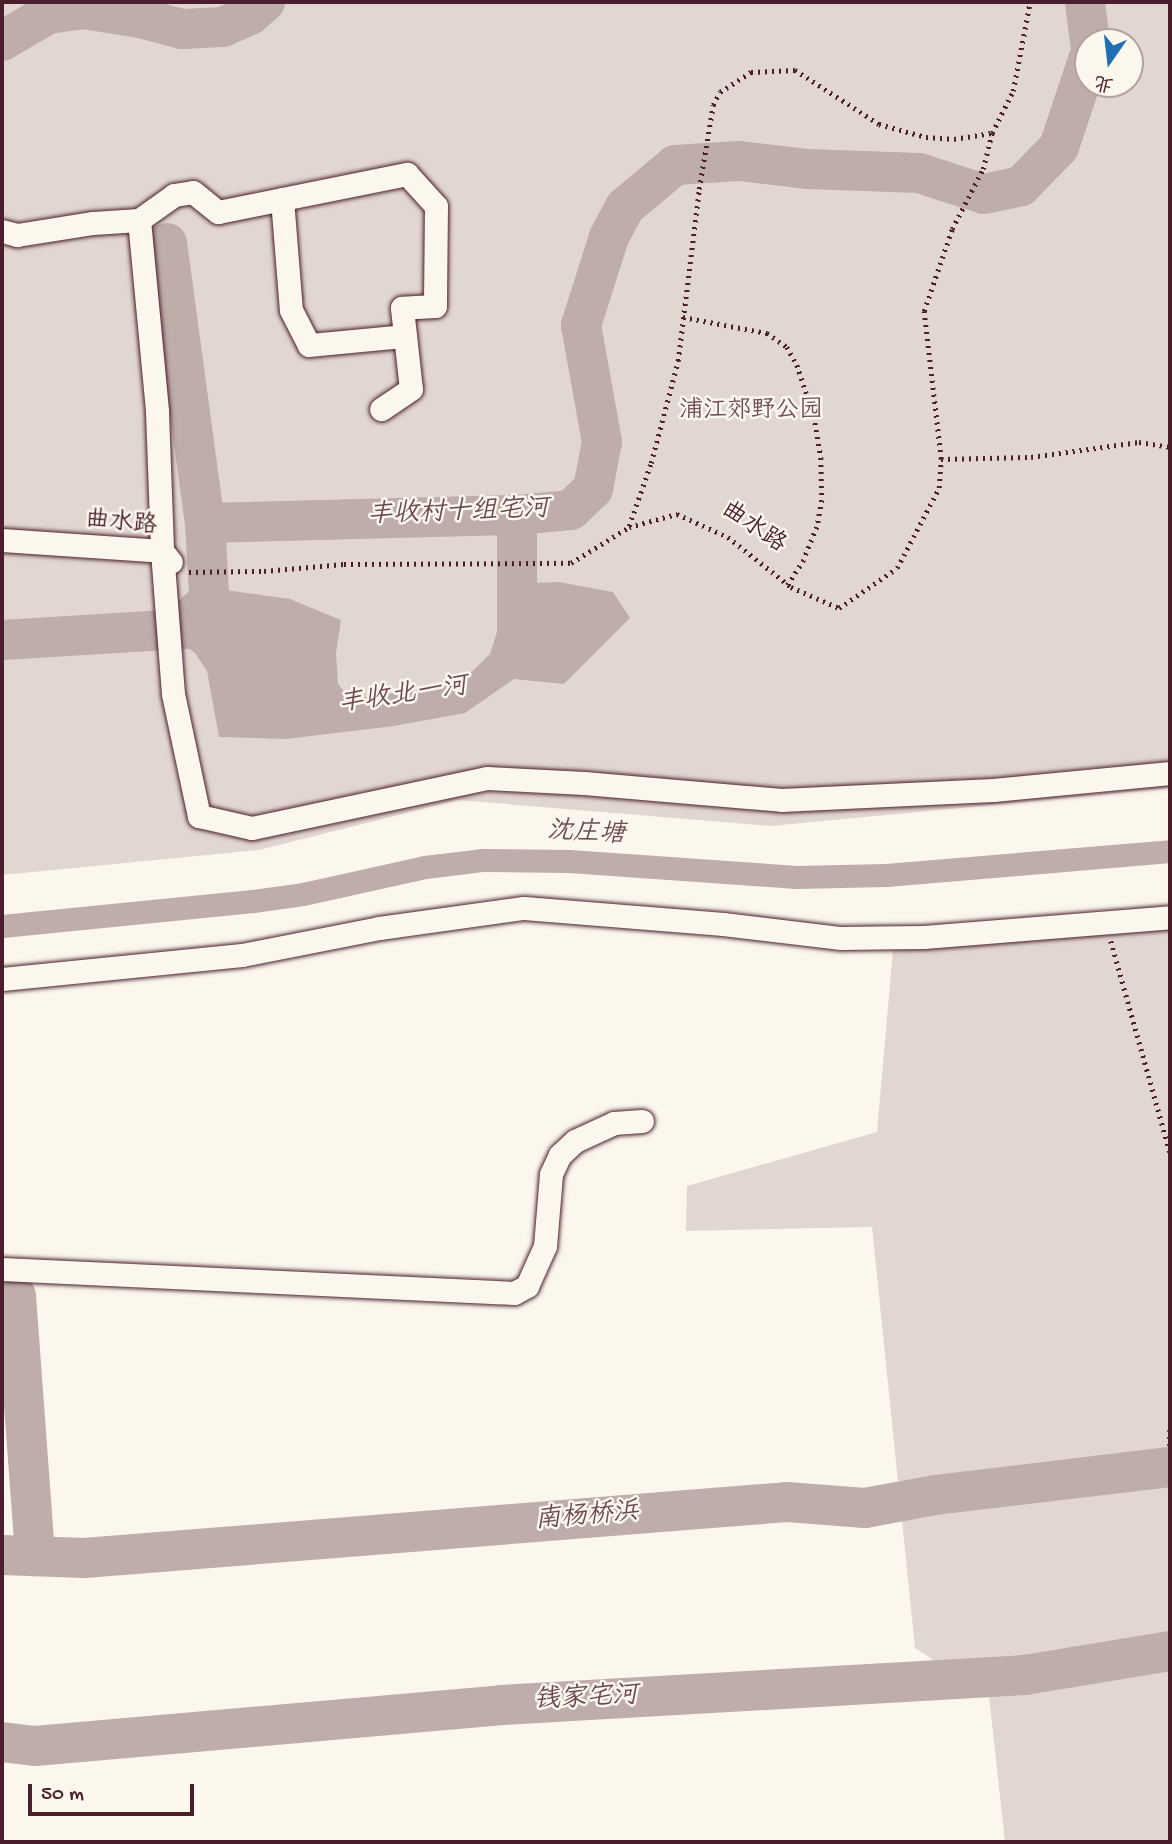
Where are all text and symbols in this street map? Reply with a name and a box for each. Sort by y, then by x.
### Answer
north arrow [1074,28,1144,98]
text: 北 [1092,68,1116,95]
park label: 浦江郊野公园 [679,398,823,426]
water label: 丰收村十组宅河 [367,495,549,533]
street label: 曲水路 [715,496,791,560]
street label: 曲水路 [84,506,158,542]
water label: 丰收北一河 [336,673,470,721]
water label: 沈庄塘 [546,817,626,853]
water label: 南杨桥浜 [534,1498,640,1538]
water label: 钱家宅河 [533,1682,639,1718]
scale bar [32,1770,198,1814]
text: 50 m [41,1783,84,1808]

